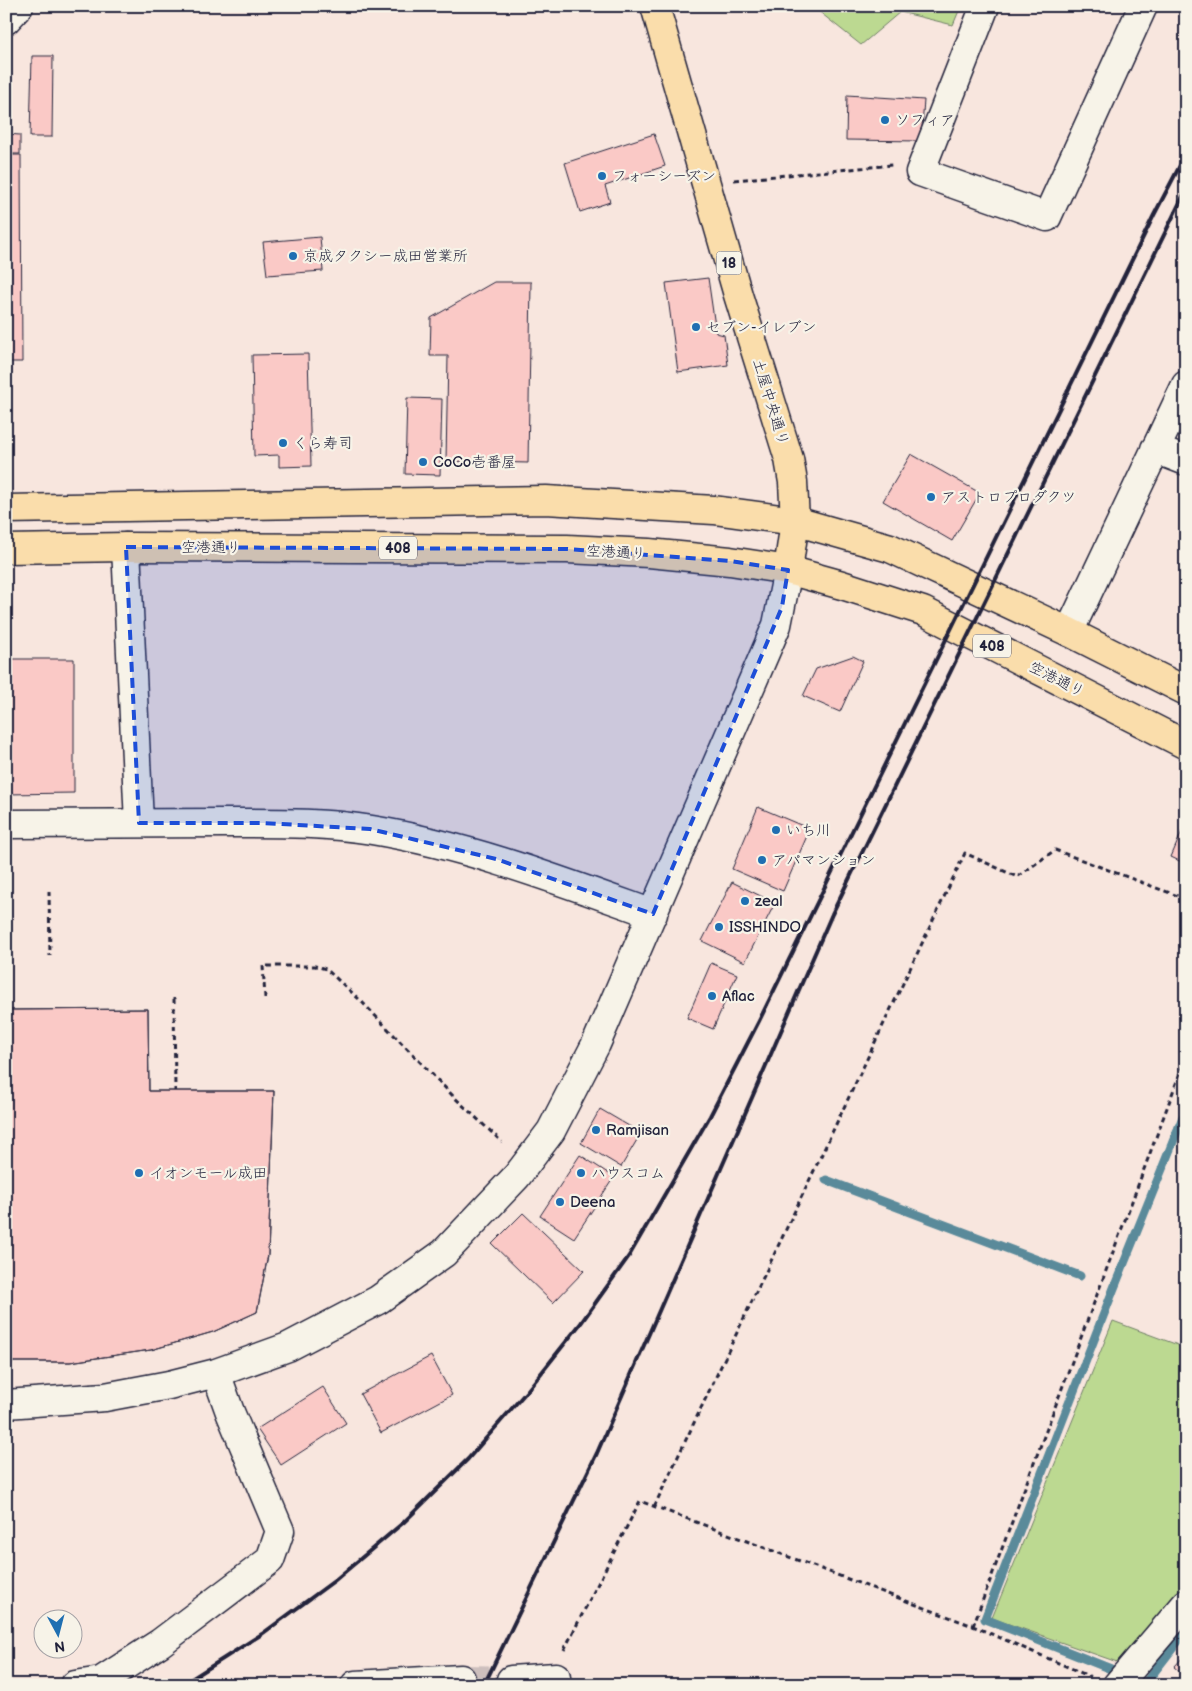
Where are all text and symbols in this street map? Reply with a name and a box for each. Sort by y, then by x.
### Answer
place label: ソフィア [895,111,955,130]
marker: ソフィア [879,114,891,126]
place label: フォーシーズン [612,167,716,186]
marker: フォーシーズン [596,170,608,182]
place label: 京成タクシー成田営業所 [303,247,468,266]
marker: 京成タクシー成田営業所 [287,250,299,262]
road number: 18 [716,252,742,274]
place label: セブン-イレブン [706,318,817,337]
marker: セブン-イレブン [690,321,702,333]
street label: 土屋中央通り [748,356,793,448]
place label: くら寿司 [293,434,353,453]
marker: くら寿司 [277,437,289,449]
place label: CoCo壱番屋 [433,453,516,472]
marker: CoCo壱番屋 [417,456,429,468]
place label: アストロプロダクツ [941,488,1076,507]
marker: アストロプロダクツ [925,491,937,503]
road number: 408 [379,536,417,560]
street label: 空港通り [181,538,241,557]
street label: 空港通り [586,541,646,564]
road number: 408 [973,634,1011,658]
street label: 空港通り [1026,657,1088,702]
place label: いち川 [786,821,831,840]
marker: いち川 [770,824,782,836]
place label: アパマンション [772,851,876,870]
marker: アパマンション [756,854,768,866]
place label: zeal [755,892,783,911]
marker: zeal [739,895,751,907]
place label: ISSHINDO [729,918,801,937]
marker: ISSHINDO [713,921,725,933]
place label: Aflac [722,987,755,1006]
marker: Aflac [706,990,718,1002]
place label: Ramjisan [606,1121,669,1140]
marker: Ramjisan [590,1124,602,1136]
place label: イオンモール成田 [149,1164,268,1183]
place label: ハウスコム [591,1164,665,1183]
marker: イオンモール成田 [133,1167,145,1179]
marker: ハウスコム [575,1167,587,1179]
place label: Deena [570,1193,615,1212]
marker: Deena [554,1196,566,1208]
north arrow [32,1608,82,1658]
text: N [53,1637,66,1655]

